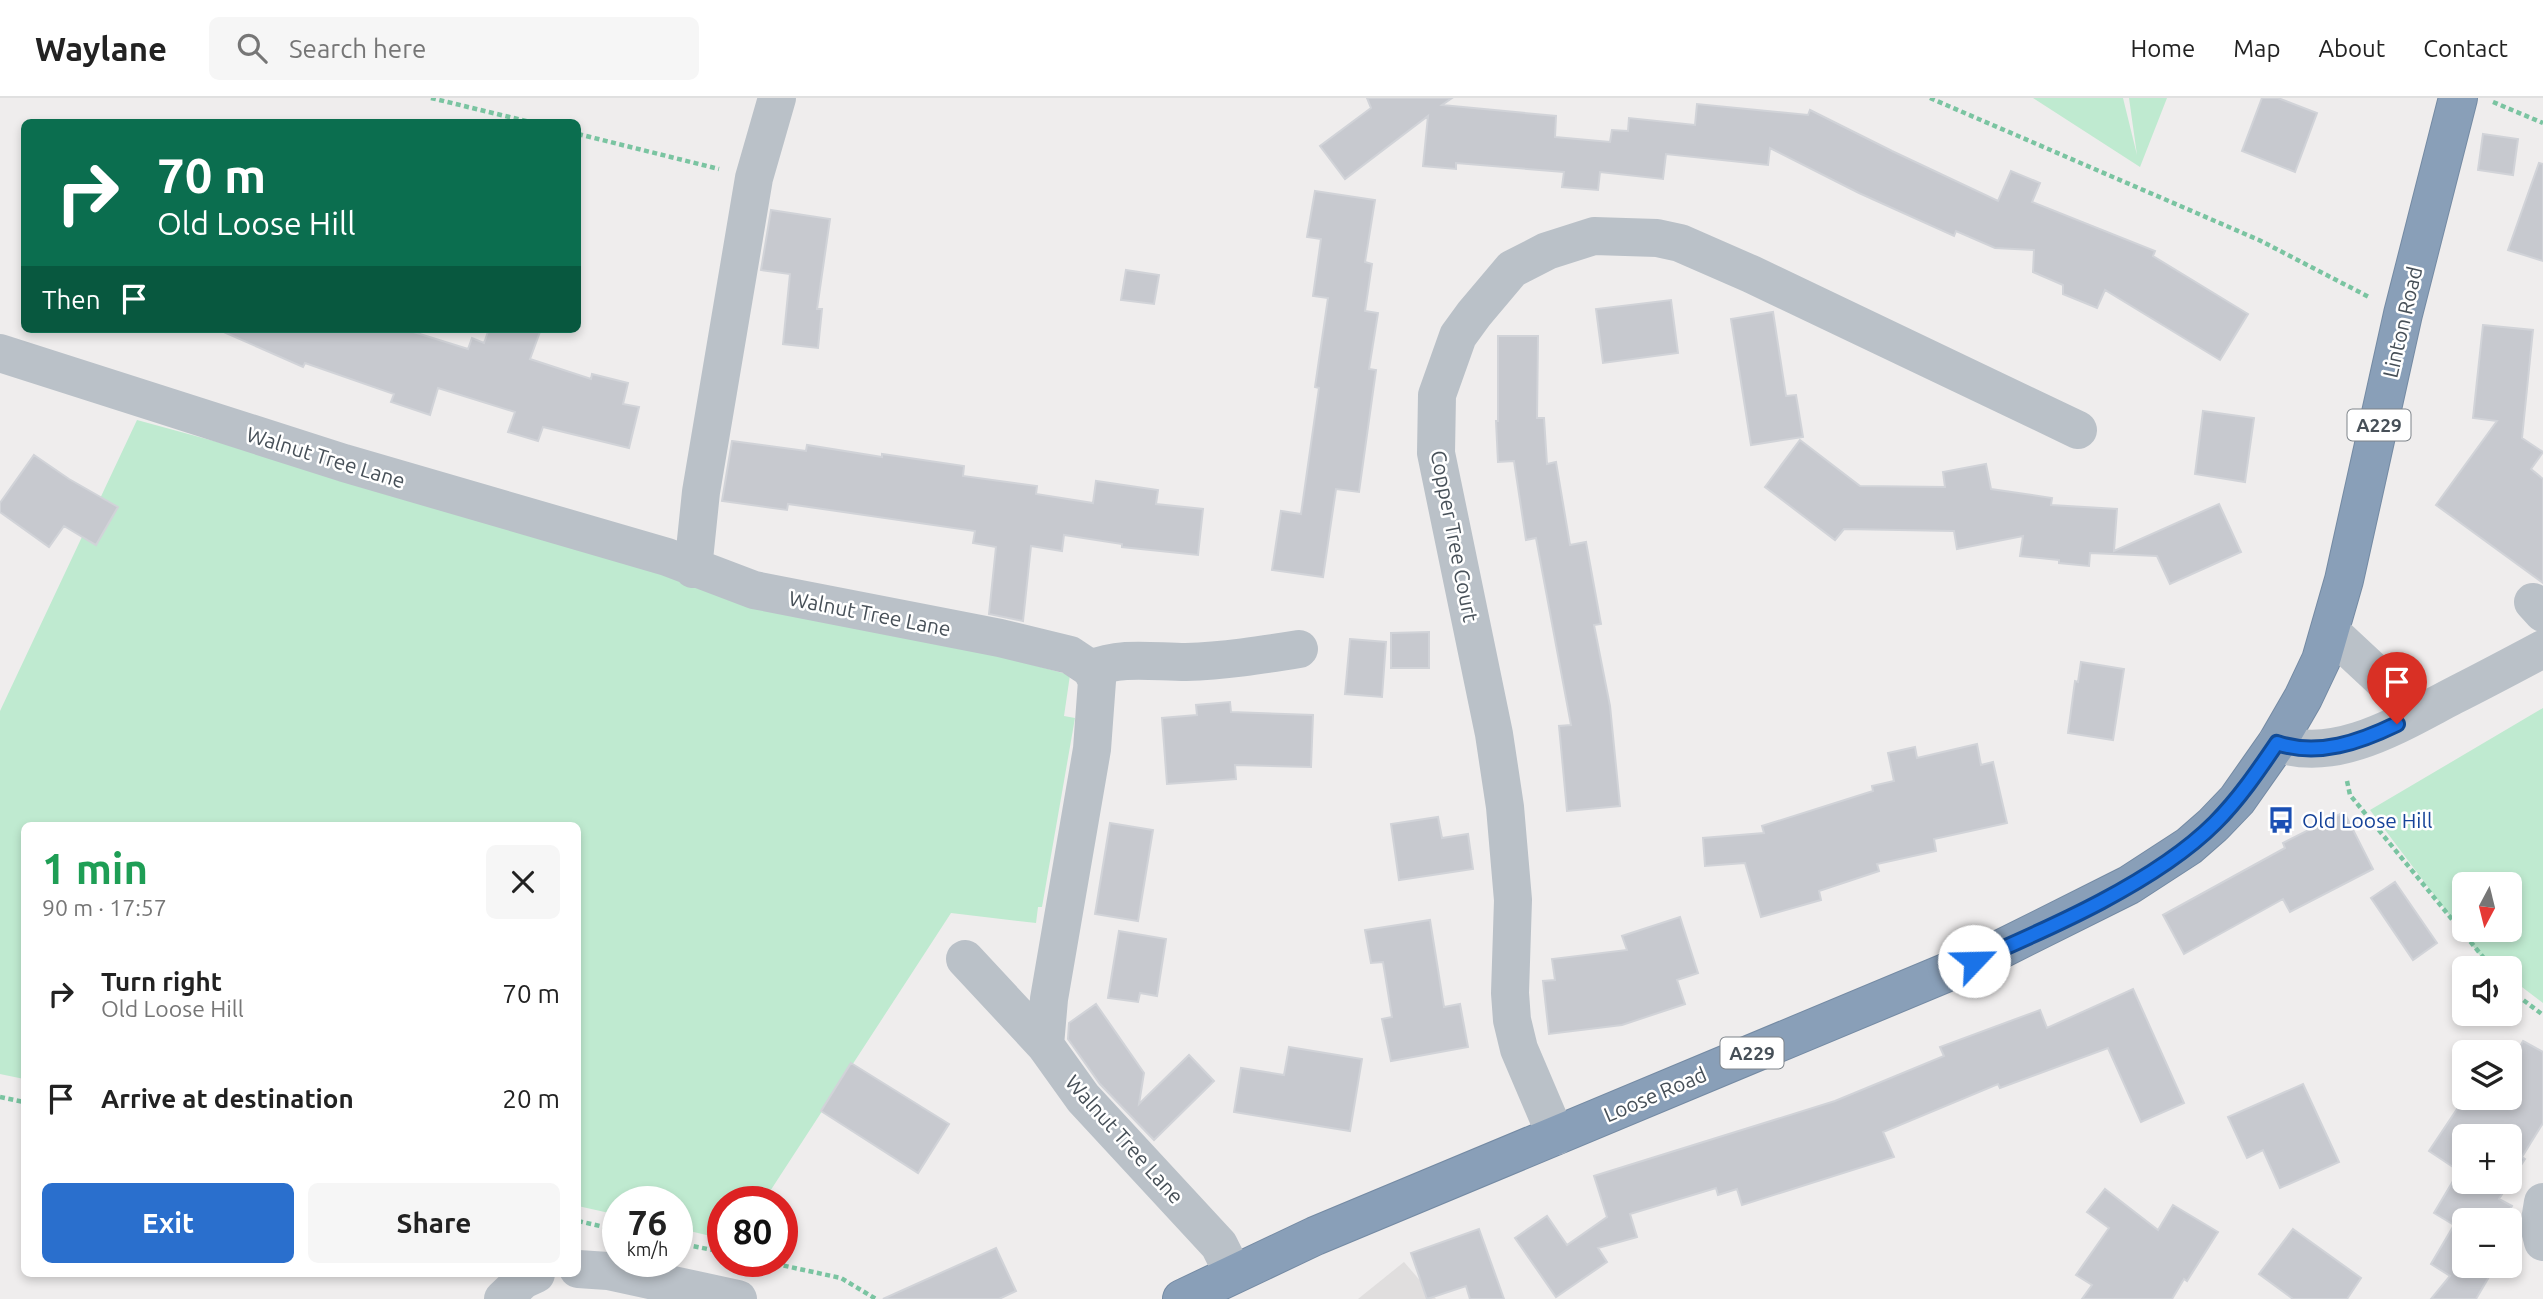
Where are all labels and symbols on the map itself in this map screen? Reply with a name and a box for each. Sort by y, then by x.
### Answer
street label: Linton Road [2378,264,2426,380]
road number: A229 [2348,410,2410,440]
street label: Walnut Tree Lane [244,422,408,492]
street label: Copper Tree Court [1427,448,1483,624]
street label: Walnut Tree Lane [787,586,953,640]
pin [2367,652,2427,724]
bus stop icon: Old Loose Hill [2266,805,2296,835]
place label: Old Loose Hill [2302,808,2432,832]
north arrow [2452,872,2522,942]
position arrow [1937,924,2011,998]
road number: A229 [1720,1037,1784,1068]
street label: Loose Road [1600,1062,1710,1126]
street label: Walnut Tree Lane [1061,1070,1189,1208]
speed limit sign: 80 [707,1186,798,1277]

